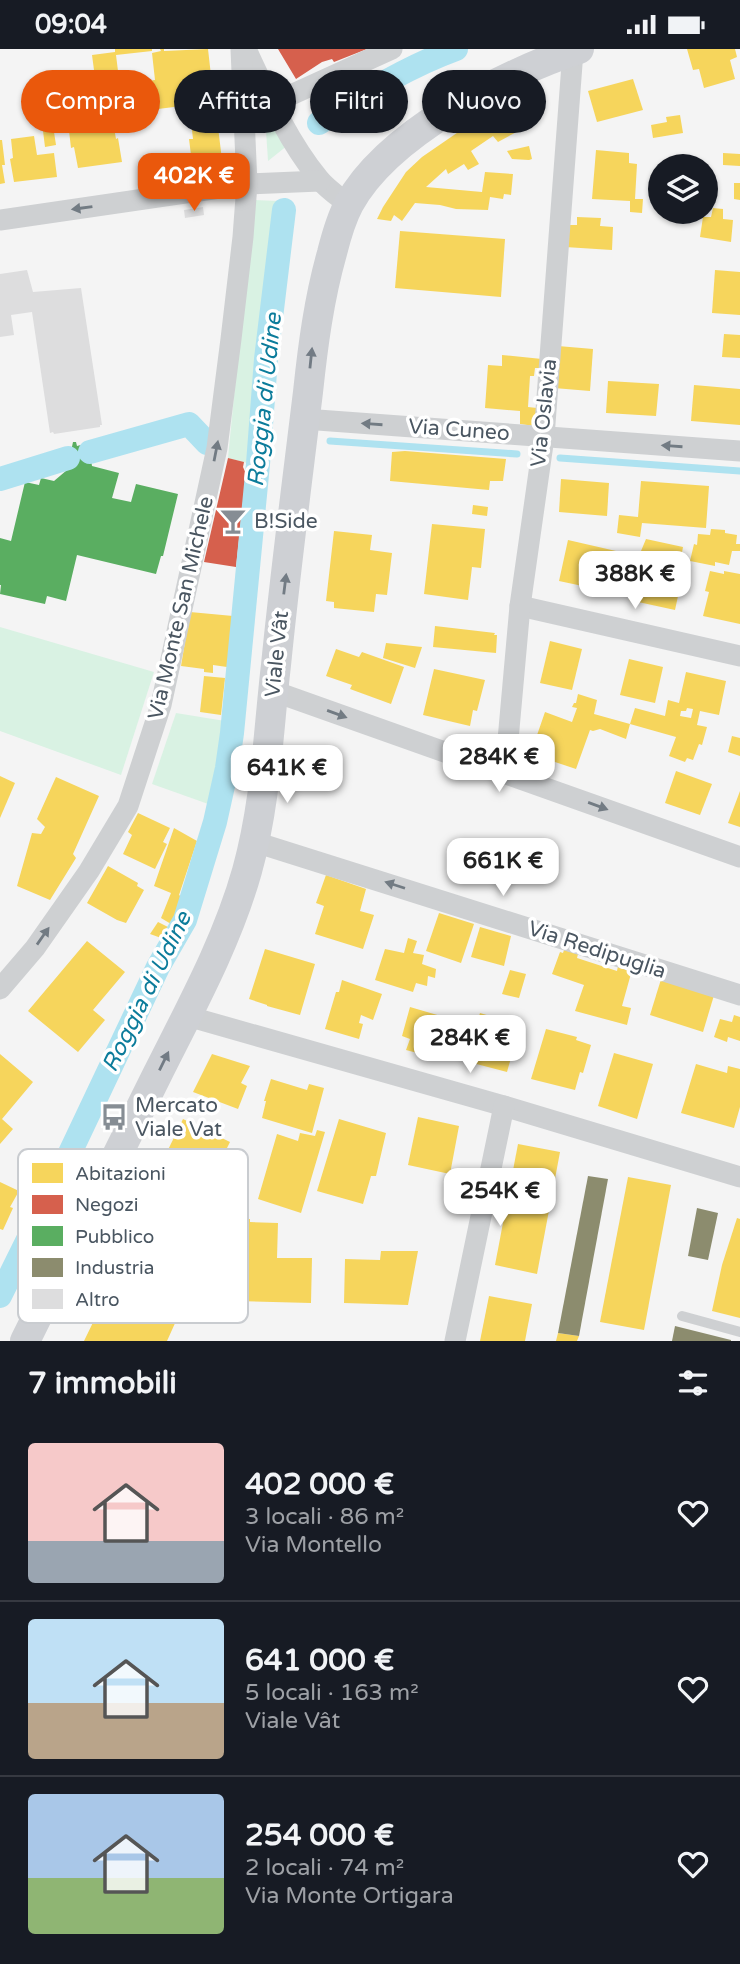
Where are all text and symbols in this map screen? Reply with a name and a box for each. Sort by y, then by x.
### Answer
text: 09:04 [35,9,107,40]
chip: Compra [21,70,160,133]
chip: Affitta [174,70,296,133]
chip: Filtri [310,70,408,133]
chip: Nuovo [422,70,546,133]
pin: 402K € [137,153,251,213]
map controls [648,154,718,224]
button: layers [648,154,718,224]
text: 402K € [154,162,234,190]
one-way arrow [71,203,93,214]
water label: Roggia di Udine [242,310,288,488]
one-way arrow [306,347,317,369]
street label: Via Oslavia [526,358,562,468]
street label: Via Cuneo [408,414,510,446]
one-way arrow [361,418,383,429]
one-way arrow [211,440,222,462]
one-way arrow [661,440,683,451]
street label: Via Monte San Michele [143,494,219,722]
bar icon: B!Side [218,506,248,536]
place label: B!Side [254,509,318,534]
pin: 388K € [578,552,692,611]
text: 388K € [595,560,675,588]
one-way arrow [279,573,290,595]
street label: Viale Vât [260,609,294,699]
one-way arrow [327,709,348,720]
pin: 284K € [442,735,556,794]
text: 284K € [459,743,539,771]
pin: 641K € [230,745,344,805]
text: 641K € [247,754,327,782]
one-way arrow [587,801,608,812]
pin: 661K € [446,839,560,898]
text: 661K € [463,847,543,875]
one-way arrow [384,880,405,890]
water label: Roggia di Udine [96,906,199,1077]
street label: Via Redipuglia [525,916,669,984]
one-way arrow [36,927,50,945]
pin: 284K € [413,1016,527,1075]
text: 284K € [430,1024,510,1052]
one-way arrow [159,1051,170,1071]
place label: Mercato Viale Vat [135,1093,222,1142]
bus stop icon: Mercato Viale Vat [99,1102,129,1132]
legend [18,1149,248,1323]
text: Abitazioni [75,1163,166,1185]
pin: 254K € [443,1169,557,1228]
text: 254K € [460,1177,540,1205]
text: Negozi [75,1194,138,1216]
text: Pubblico [75,1226,154,1248]
text: Industria [75,1257,154,1279]
text: Altro [75,1289,120,1311]
icon: filters [674,1364,712,1402]
text: 7 immobili [28,1365,177,1402]
text: 402 000 € [245,1466,394,1503]
icon: home [84,1471,168,1555]
icon: heart [674,1494,712,1532]
text: 3 locali · 86 m² [245,1503,404,1531]
text: Via Montello [245,1531,382,1559]
text: 641 000 € [245,1642,394,1679]
icon: home [84,1647,168,1731]
icon: heart [674,1670,712,1708]
text: 5 locali · 163 m² [245,1679,419,1707]
text: Viale Vât [245,1707,340,1735]
text: 254 000 € [245,1817,394,1854]
icon: home [84,1822,168,1906]
icon: heart [674,1845,712,1883]
text: 2 locali · 74 m² [245,1854,404,1882]
text: Via Monte Ortigara [245,1882,454,1910]

